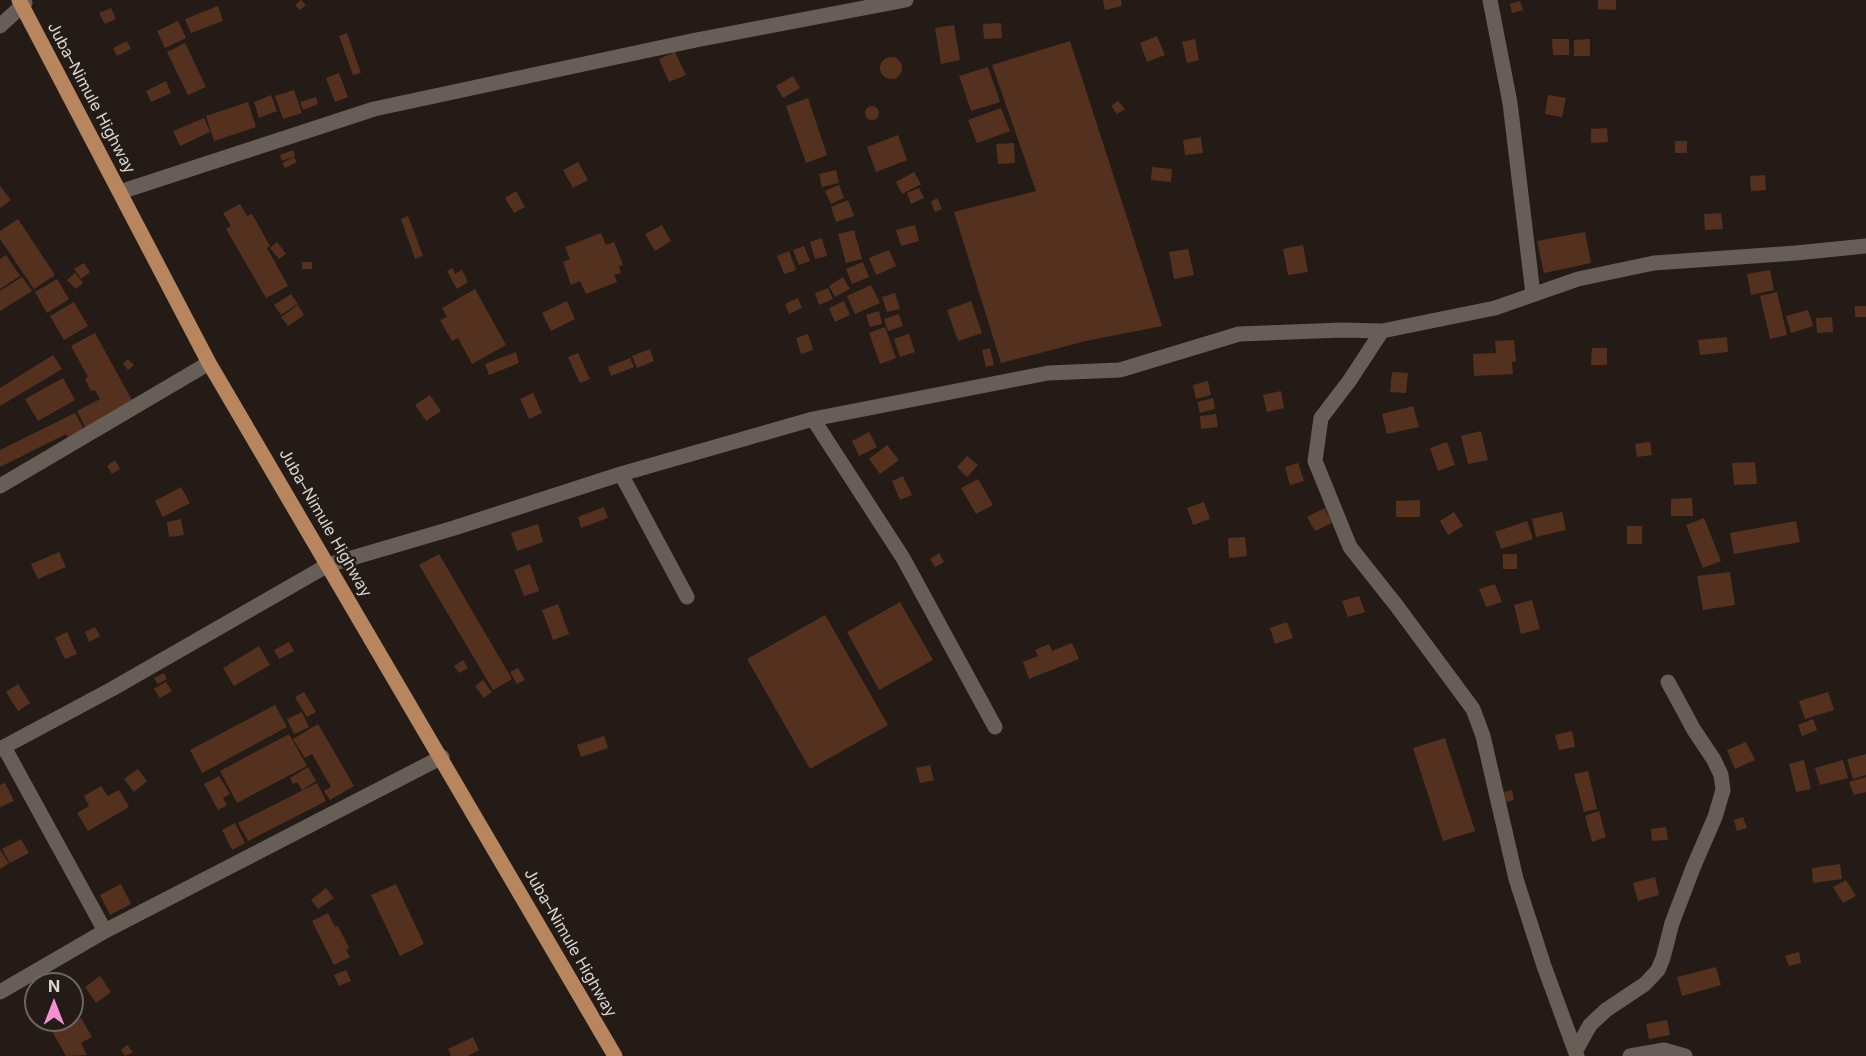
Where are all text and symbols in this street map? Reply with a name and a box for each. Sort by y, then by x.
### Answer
street label: Juba–Nimule Highway [43,19,139,177]
street label: Juba–Nimule Highway [275,445,375,601]
street label: Juba–Nimule Highway [520,865,620,1021]
north arrow [24,972,84,1032]
text: N [48,976,60,996]

